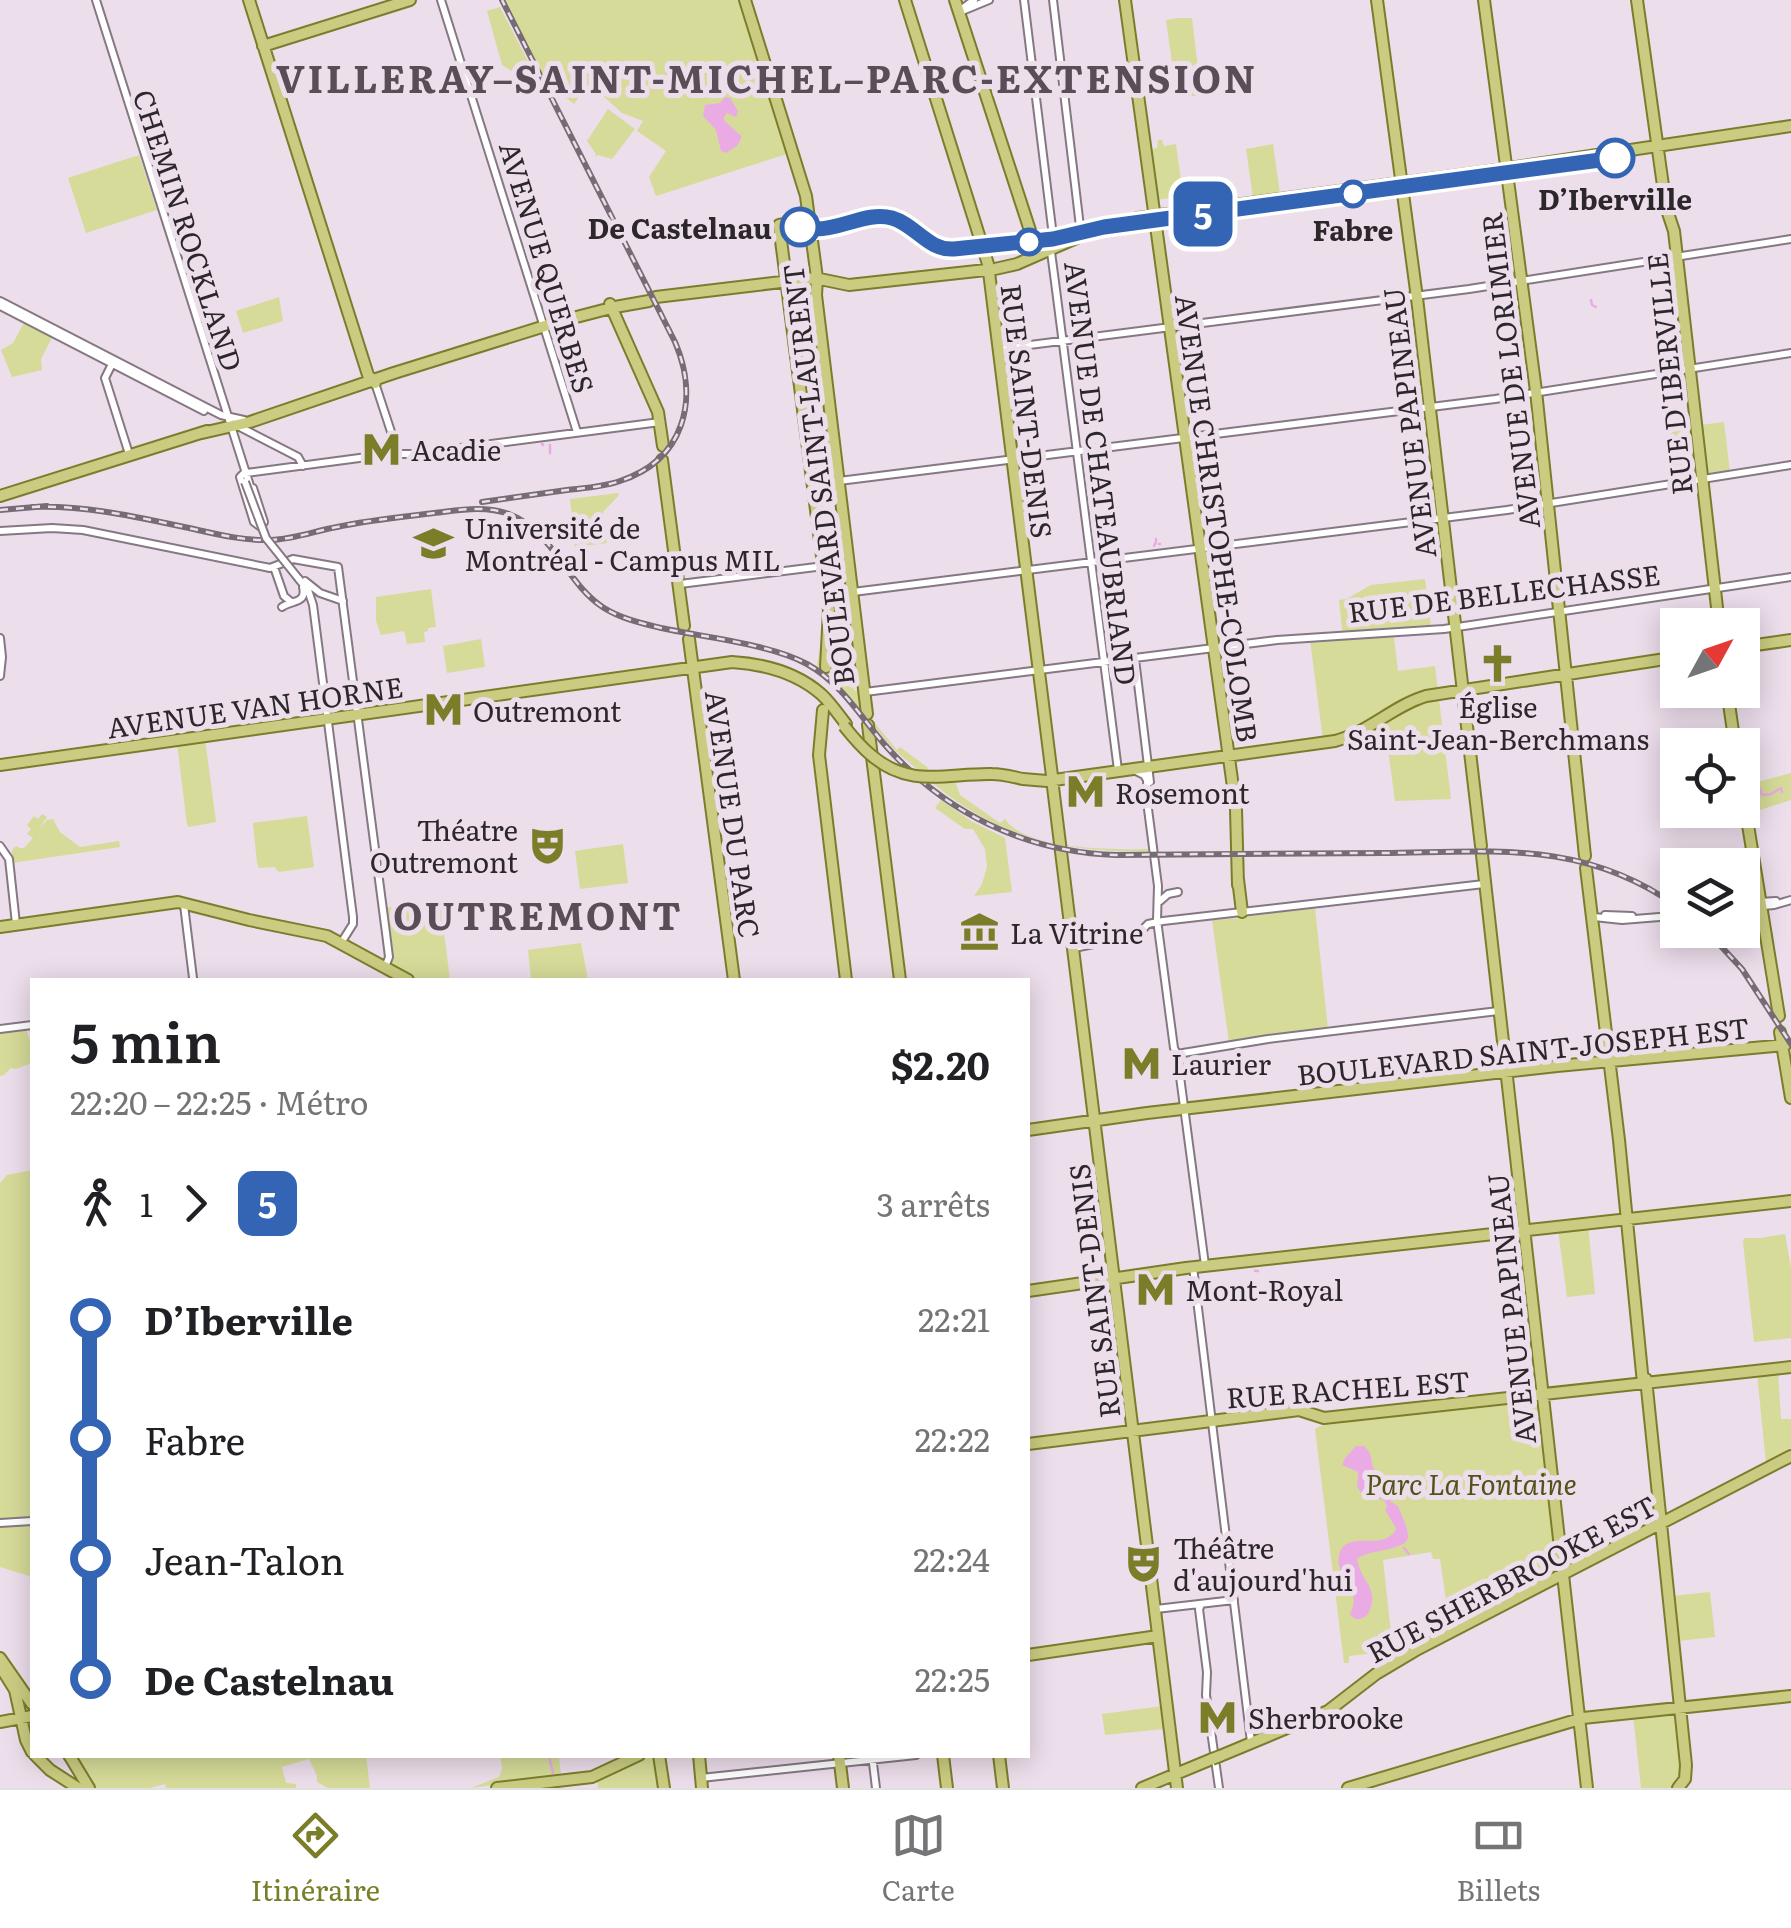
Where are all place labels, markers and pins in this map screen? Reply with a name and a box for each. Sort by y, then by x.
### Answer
marker: D’Iberville [1596,139,1634,177]
place label: D’Iberville [1538,177,1692,219]
marker: Fabre [1340,181,1366,207]
place label: De Castelnau [588,206,772,248]
marker: De Castelnau [781,208,819,246]
place label: Fabre [1313,208,1394,250]
unlabelled marker [1016,229,1042,255]
metro station icon: Acadie [360,428,402,470]
place label: Acadie [411,428,501,470]
place label: Université de Montréal - Campus MIL [464,506,781,580]
school or university icon: Université de Montréal - Campus MIL [413,522,455,564]
church icon: Église Saint-Jean-Berchmans [1477,643,1519,685]
place label: Église Saint-Jean-Berchmans [1347,685,1649,759]
metro station icon: Outremont [422,689,464,731]
place label: Outremont [473,689,622,731]
metro station icon: Rosemont [1064,771,1106,813]
place label: Rosemont [1115,771,1250,813]
place label: Théatre Outremont [370,808,519,882]
theatre icon: Théatre Outremont [527,824,569,866]
museum icon: La Vitrine [959,911,1001,953]
place label: La Vitrine [1010,911,1144,953]
metro station icon: Laurier [1120,1042,1162,1084]
place label: Laurier [1171,1042,1272,1084]
metro station icon: Mont-Royal [1134,1268,1176,1310]
place label: Mont-Royal [1185,1268,1343,1310]
place label: Théâtre d'aujourd'hui [1173,1526,1353,1600]
theatre icon: Théâtre d'aujourd'hui [1122,1542,1164,1584]
metro station icon: Sherbrooke [1197,1696,1239,1738]
place label: Sherbrooke [1248,1696,1403,1738]

